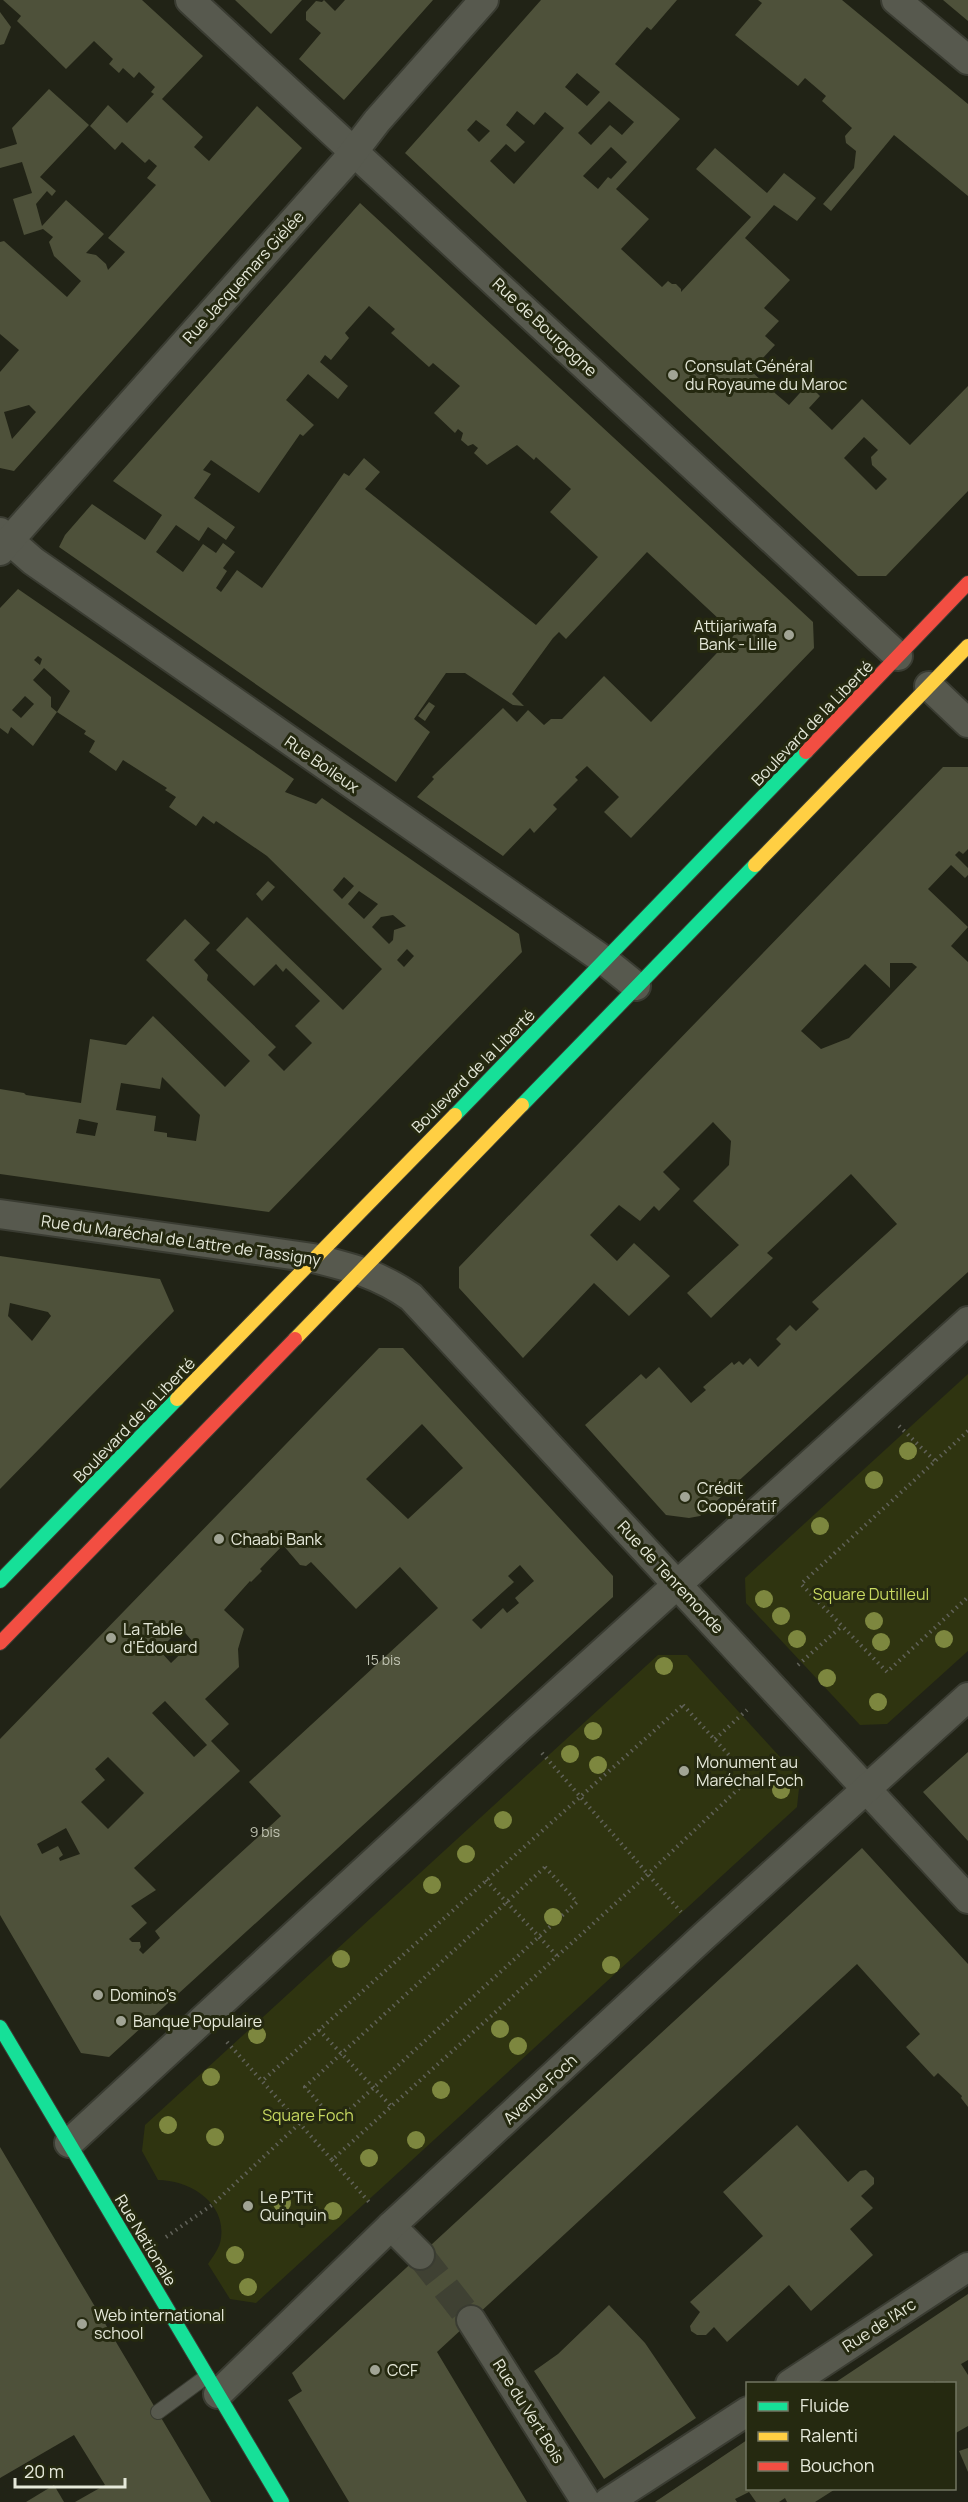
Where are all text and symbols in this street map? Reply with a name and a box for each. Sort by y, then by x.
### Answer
street label: Rue Jacquemars Giélée [177,206,309,348]
street label: Rue de Bourgogne [488,273,602,381]
place label: Consulat Général du Royaume du Maroc [685,355,848,395]
marker: Consulat Général du Royaume du Maroc [666,368,680,382]
place label: Attijariwafa Bank - Lille [694,615,777,655]
marker: Attijariwafa Bank - Lille [782,628,796,642]
street label: Boulevard de la Liberté [746,655,878,791]
street label: Rue Boileux [280,730,364,798]
street label: Boulevard de la Liberté [406,1004,540,1138]
street label: Rue du Maréchal de Lattre de Tassigny [40,1209,323,1271]
street label: Boulevard de la Liberté [68,1352,200,1488]
place label: Crédit Coopératif [697,1477,777,1517]
marker: Crédit Coopératif [678,1490,692,1504]
street label: Rue de Tenremonde [613,1516,729,1638]
place label: Chaabi Bank [231,1528,323,1550]
marker: Chaabi Bank [212,1532,226,1546]
park label: Square Dutilleul [813,1583,929,1605]
place label: La Table d'Édouard [123,1618,197,1658]
marker: La Table d'Édouard [104,1631,118,1645]
house number: 15 bis [365,1650,401,1669]
place label: Monument au Maréchal Foch [696,1751,803,1791]
marker: Monument au Maréchal Foch [677,1764,691,1778]
house number: 9 bis [250,1822,280,1841]
place label: Domino's [110,1984,176,2006]
marker: Domino's [91,1988,105,2002]
place label: Banque Populaire [133,2010,262,2032]
marker: Banque Populaire [114,2014,128,2028]
street label: Avenue Foch [498,2049,582,2129]
park label: Square Foch [262,2104,354,2126]
place label: Le P'Tit Quinquin [260,2186,327,2226]
street label: Rue Nationale [110,2190,182,2290]
marker: Le P'Tit Quinquin [241,2199,255,2213]
street label: Rue de l'Arc [838,2293,920,2357]
place label: Web international school [94,2304,225,2344]
marker: Web international school [75,2317,89,2331]
street label: Rue du Vert Bois [488,2355,570,2467]
place label: CCF [387,2359,418,2381]
marker: CCF [368,2363,382,2377]
legend [746,2382,956,2490]
text: Fluide [800,2393,849,2417]
text: Ralenti [800,2423,858,2447]
scale bar [15,2451,124,2489]
text: Bouchon [800,2453,874,2477]
text: 20 m [24,2459,64,2483]

